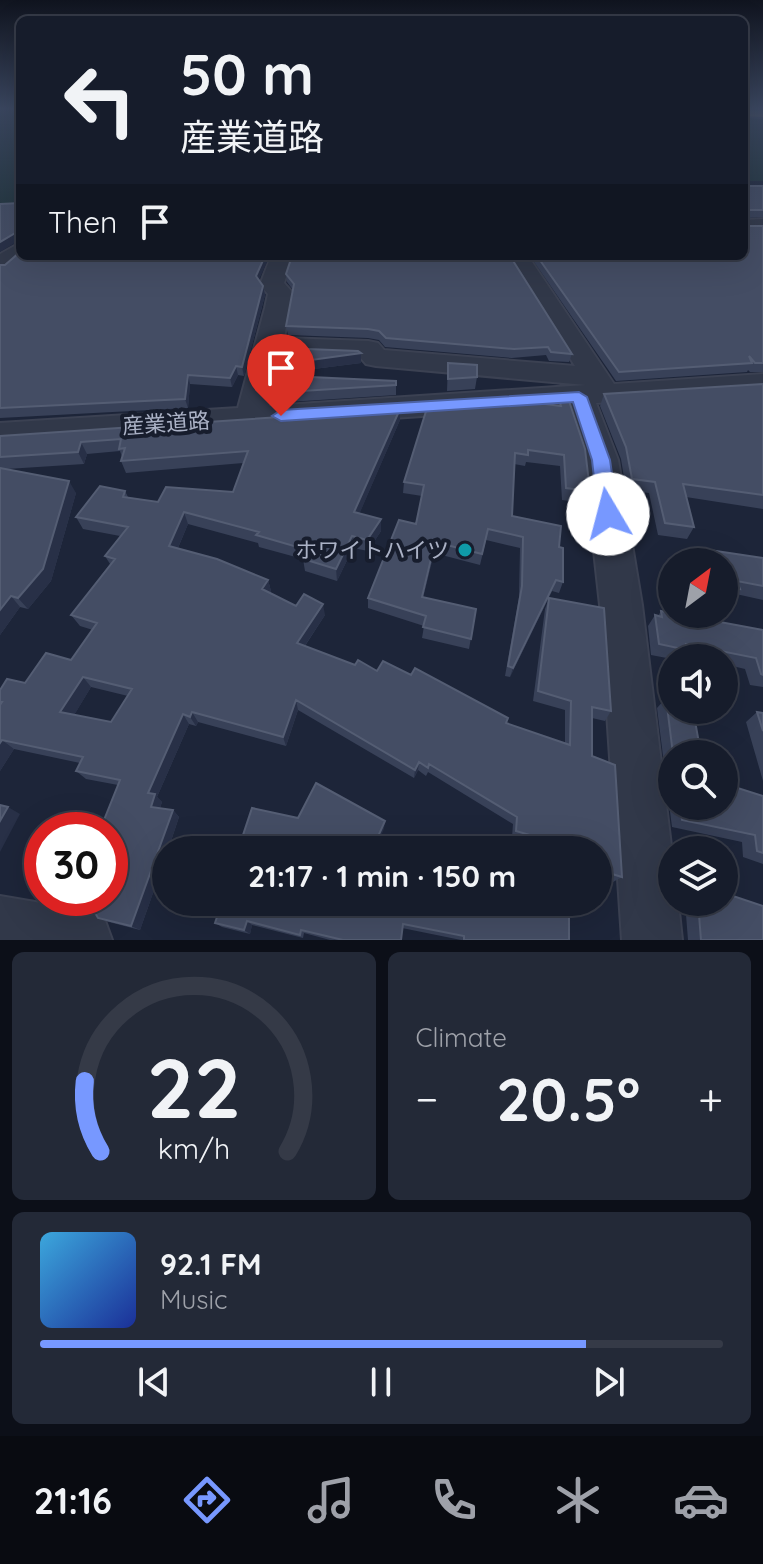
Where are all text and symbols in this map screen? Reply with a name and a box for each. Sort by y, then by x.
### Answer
text: 50 m [180,39,314,109]
icon: left [48,48,152,152]
text: 産業道路 [180,114,324,159]
icon: arrive [133,200,177,244]
text: Then [48,203,117,241]
pin [247,334,315,416]
icon: arrive [259,346,303,390]
street label: 産業道路 [121,406,211,440]
position arrow [566,472,650,556]
place label: ホワイトハイツ [295,536,449,564]
marker: ホワイトハイツ [456,541,474,559]
north arrow [658,548,738,628]
map controls [658,548,738,916]
button: sound [658,644,738,724]
button: search [658,740,738,820]
speed limit sign: 30 [24,812,128,916]
button: layers [658,836,738,916]
text: 21:17 · 1 min · 150 m [248,857,516,895]
text: Climate [416,1021,507,1054]
text: 22 [146,1035,241,1139]
text: 20.5° [496,1061,640,1136]
text: − [416,1071,438,1126]
text: + [698,1071,723,1126]
text: km/h [157,1130,230,1166]
text: 92.1 FM [160,1245,262,1283]
text: Music [160,1283,228,1316]
icon: previous [132,1360,176,1404]
icon: pause [359,1360,403,1404]
icon: next [587,1360,631,1404]
icon: directions [179,1472,235,1528]
icon: music [303,1472,359,1528]
icon: phone [426,1472,482,1528]
icon: climate [550,1472,606,1528]
icon: car [673,1472,729,1528]
text: 21:16 [34,1478,112,1523]

